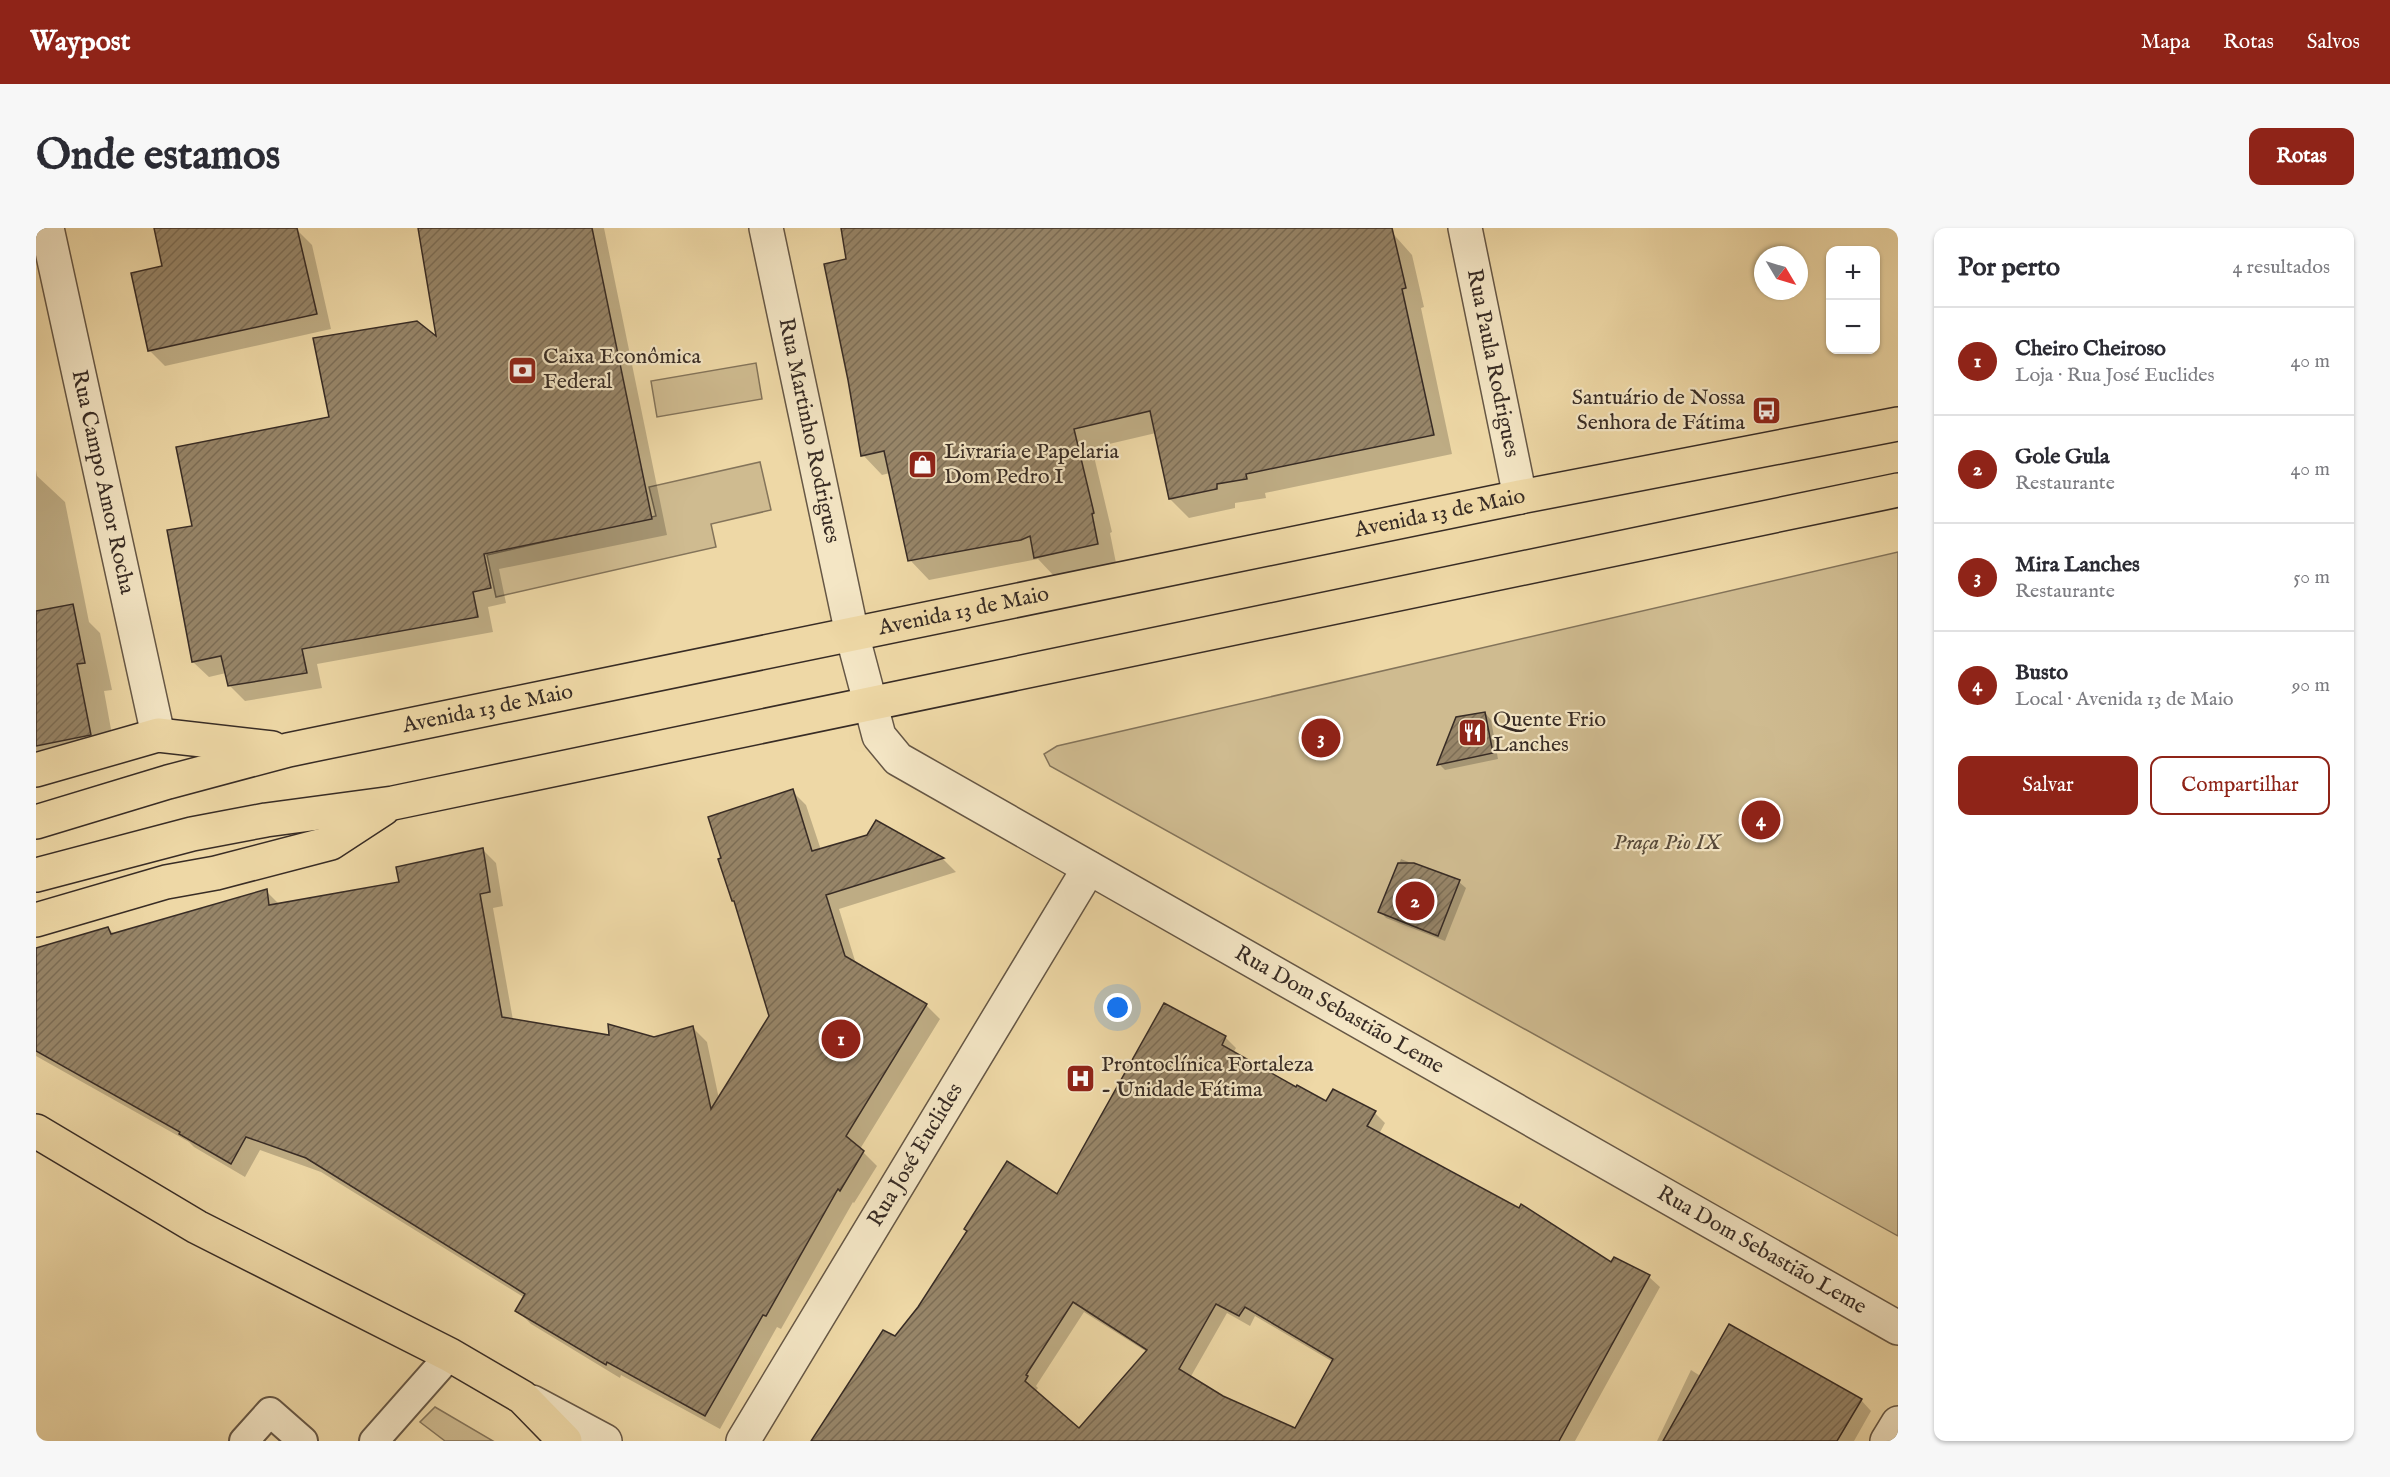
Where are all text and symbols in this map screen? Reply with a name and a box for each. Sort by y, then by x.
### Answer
text: Waypost [30,25,130,60]
text: Mapa [2141,29,2190,56]
text: Rotas [2223,29,2274,56]
text: Salvos [2307,29,2360,56]
button: Rotas [2249,128,2354,185]
text: Onde estamos [36,130,280,183]
north arrow [1754,246,1808,300]
map controls [1826,246,1880,354]
button: + [1826,246,1880,300]
text: Por perto [1958,251,2060,284]
text: 4 resultados [2232,255,2330,280]
street label: Rua Paula Rodrigues [1460,267,1526,460]
button: − [1826,300,1880,354]
street label: Rua Martinho Rodrigues [771,315,846,546]
text: Cheiro Cheiroso [2015,335,2166,363]
place label: Caixa Econômica Federal [543,343,701,396]
text: 1 [1974,349,1981,374]
text: 40 m [2291,349,2330,374]
bank icon: Caixa Econômica Federal [506,354,538,386]
text: Loja · Rua José Euclides [2015,363,2215,388]
street label: Rua Campo Amor Rocha [64,367,141,597]
place label: Santuário de Nossa Senhora de Fátima [1572,384,1745,437]
bus stop icon: Santuário de Nossa Senhora de Fátima [1750,395,1782,427]
place label: Livraria e Papelaria Dom Pedro I [944,438,1120,491]
text: Gole Gula [2015,443,2110,471]
shop icon: Livraria e Papelaria Dom Pedro I [907,449,939,481]
text: 2 [1973,457,1982,482]
text: 40 m [2291,457,2330,482]
text: Restaurante [2015,471,2115,496]
street label: Avenida 13 de Maio [1351,482,1528,545]
text: Mira Lanches [2015,551,2140,579]
text: 3 [1974,565,1981,590]
text: 50 m [2293,565,2330,590]
text: Restaurante [2015,579,2115,604]
street label: Avenida 13 de Maio [875,580,1052,643]
text: Busto [2015,659,2068,687]
text: 4 [1973,673,1982,698]
text: 90 m [2292,673,2330,698]
street label: Avenida 13 de Maio [399,678,576,740]
text: Local · Avenida 13 de Maio [2015,687,2234,712]
place label: Quente Frio Lanches [1493,706,1606,759]
pin: 3 [1302,716,1340,760]
restaurant icon: Quente Frio Lanches [1456,717,1488,749]
button: Salvar [1958,756,2138,815]
button: Compartilhar [2150,756,2330,815]
pin: 4 [1742,798,1780,842]
park label: Praça Pio IX [1613,829,1722,857]
pin: 2 [1396,878,1434,924]
street label: Rua Dom Sebastião Leme [1229,939,1449,1081]
your location [1103,993,1132,1022]
pin: 1 [822,1016,860,1062]
place label: Prontoclínica Fortaleza - Unidade Fátima [1101,1051,1314,1104]
hospital icon: Prontoclínica Fortaleza - Unidade Fátima [1064,1062,1096,1094]
street label: Rua José Euclides [862,1078,970,1232]
street label: Rua Dom Sebastião Leme [1652,1180,1871,1321]

